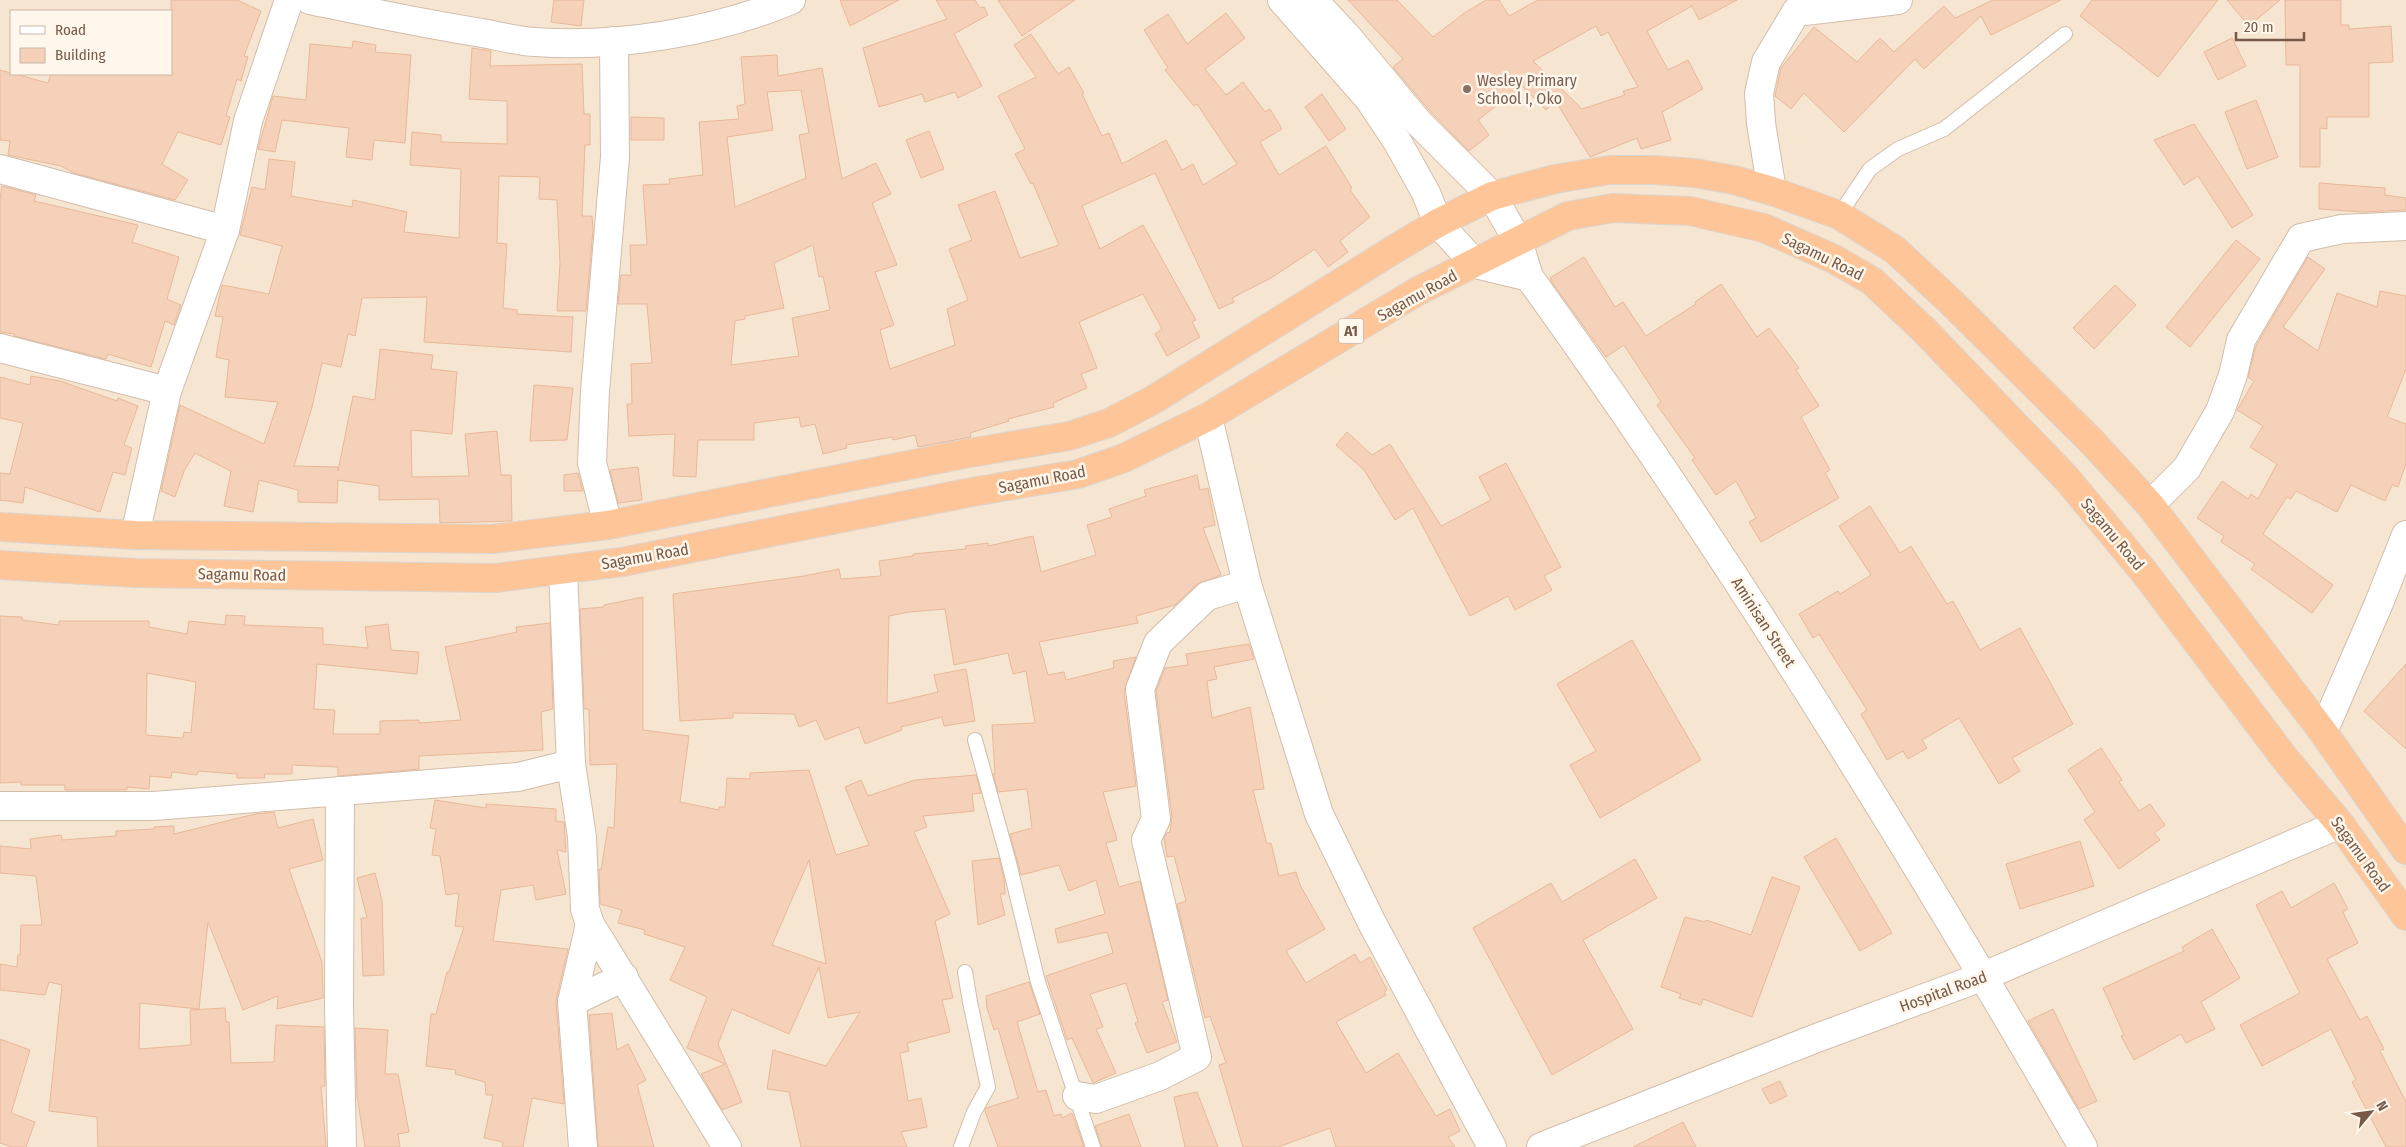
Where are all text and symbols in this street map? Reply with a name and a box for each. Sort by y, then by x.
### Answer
legend [10,10,172,75]
scale bar [2236,10,2304,42]
text: 20 m [2244,18,2274,36]
text: Road [55,21,86,39]
text: Building [55,46,106,64]
place label: Wesley Primary School I, Oko [1477,71,1578,108]
marker: Wesley Primary School I, Oko [1461,83,1473,95]
street label: Sagamu Road [1779,229,1867,284]
street label: Sagamu Road [1374,266,1460,325]
road number: A1 [1338,318,1364,344]
street label: Sagamu Road [997,462,1087,497]
street label: Sagamu Road [2077,494,2148,574]
street label: Sagamu Road [600,539,690,574]
street label: Sagamu Road [198,564,286,585]
street label: Aminisan Street [1727,574,1800,671]
street label: Sagamu Road [2327,813,2394,896]
street label: Hospital Road [1897,967,1989,1016]
north arrow [2346,1087,2396,1137]
text: N [2372,1098,2391,1114]

